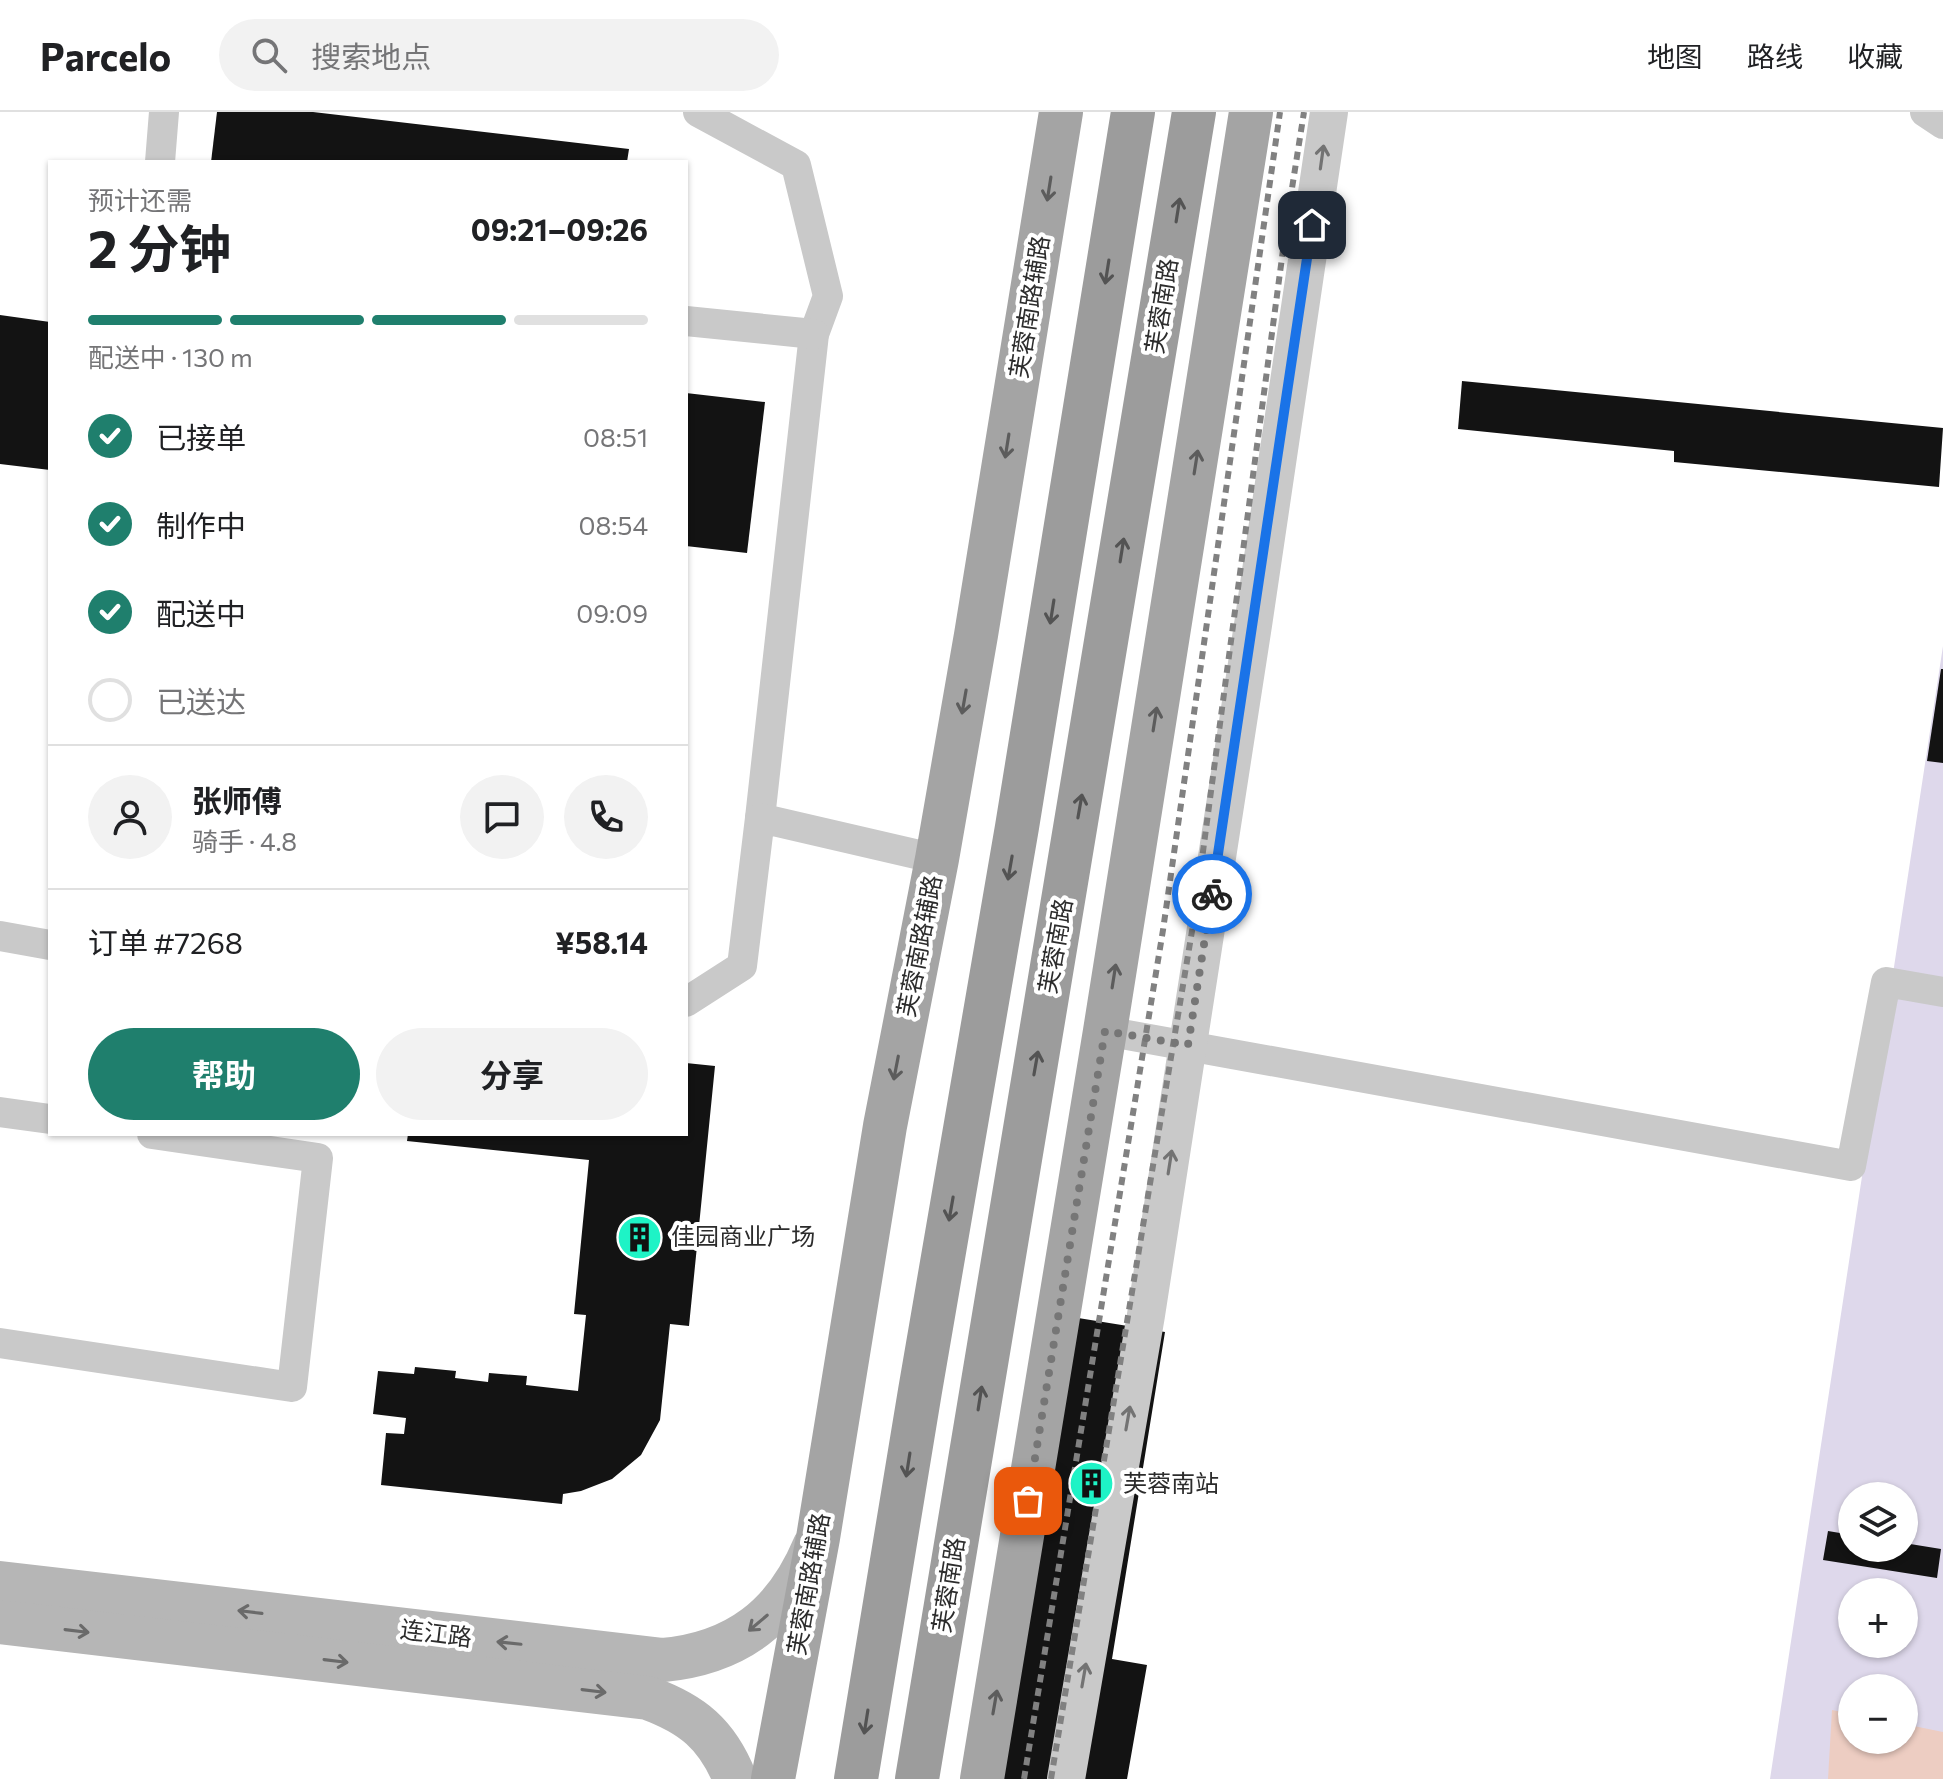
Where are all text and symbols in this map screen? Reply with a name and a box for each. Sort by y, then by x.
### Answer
search box [219,19,779,91]
text: Parcelo [40,32,171,79]
icon: search [247,33,291,77]
text: 搜索地点 [311,37,431,74]
text: 地图 [1647,39,1703,73]
text: 路线 [1747,39,1803,73]
text: 收藏 [1847,39,1903,73]
one-way arrow [1315,145,1330,170]
one-way arrow [1041,176,1056,201]
text: 预计还需 [88,184,192,215]
pin [1278,191,1346,259]
one-way arrow [1171,198,1186,223]
icon: home [1290,203,1334,247]
text: 09:21–09:26 [471,210,648,247]
text: 2 分钟 [88,215,232,279]
street label: 芙蓉南路辅路 [1003,233,1054,380]
street label: 芙蓉南路 [1139,256,1182,355]
one-way arrow [1099,259,1114,284]
text: 配送中 · 130 m [88,341,253,372]
icon: check [88,414,132,458]
text: 已接单 [156,418,246,455]
text: 08:51 [583,421,648,452]
one-way arrow [999,433,1014,458]
one-way arrow [1189,450,1204,475]
icon: check [88,502,132,546]
text: 制作中 [156,506,246,543]
text: 08:54 [579,509,648,540]
one-way arrow [1116,538,1131,563]
icon: check [88,590,132,634]
text: 配送中 [156,594,246,631]
text: 09:09 [576,597,648,628]
one-way arrow [1044,598,1059,624]
text: 已送达 [156,682,246,719]
one-way arrow [956,689,971,714]
one-way arrow [1148,707,1163,732]
button: person [88,775,172,859]
button: chat [460,775,544,859]
button: phone [564,775,648,859]
text: 张师傅 [192,781,282,818]
one-way arrow [1074,794,1089,820]
text: 骑手 · 4.8 [192,825,297,856]
courier [1172,854,1252,934]
one-way arrow [1002,855,1017,880]
street label: 芙蓉南路辅路 [891,872,946,1019]
icon: bike [1190,872,1234,916]
street label: 芙蓉南路 [1032,896,1077,996]
text: 订单 #7268 [88,923,243,960]
text: ¥58.14 [555,923,648,960]
one-way arrow [1107,964,1122,989]
button: 帮助 [88,1028,360,1120]
button: 分享 [376,1028,648,1120]
one-way arrow [1029,1050,1044,1076]
one-way arrow [888,1055,903,1080]
one-way arrow [1163,1149,1178,1175]
one-way arrow [942,1196,957,1221]
building icon: 佳园商业广场 [616,1213,664,1261]
place label: 佳园商业广场 [671,1221,815,1250]
one-way arrow [973,1386,988,1411]
one-way arrow [1122,1406,1137,1431]
one-way arrow [899,1452,914,1478]
building icon: 芙蓉南站 [1068,1460,1116,1508]
pin [994,1467,1062,1535]
place label: 芙蓉南站 [1123,1468,1219,1497]
icon: bag [1006,1479,1050,1523]
map controls [1838,1482,1918,1754]
button: layers [1838,1482,1918,1562]
street label: 芙蓉南路辅路 [781,1510,834,1657]
street label: 芙蓉南路 [926,1535,969,1634]
button: + [1838,1578,1918,1658]
one-way arrow [237,1605,264,1620]
street label: 连江路 [399,1614,474,1651]
one-way arrow [749,1614,769,1632]
one-way arrow [64,1624,90,1639]
one-way arrow [496,1635,523,1650]
one-way arrow [322,1653,349,1668]
one-way arrow [1078,1662,1093,1688]
button: − [1838,1674,1918,1754]
one-way arrow [580,1684,607,1699]
one-way arrow [989,1690,1004,1715]
one-way arrow [857,1709,872,1734]

